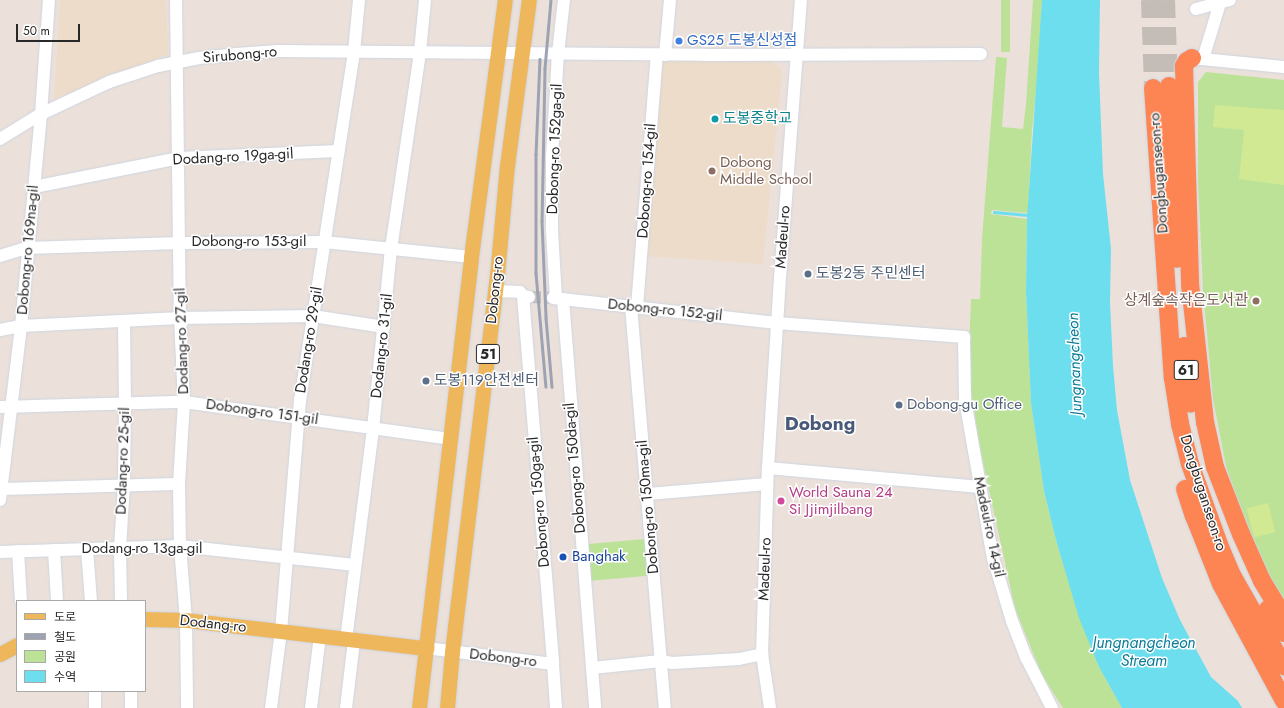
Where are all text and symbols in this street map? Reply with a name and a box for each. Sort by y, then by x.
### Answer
scale bar [18,16,82,42]
text: 50 m [23,22,50,40]
place label: GS25 도봉신성점 [687,32,797,50]
marker: GS25 도봉신성점 [674,36,684,46]
street label: Sirubong-ro [202,43,278,67]
street label: Dobong-ro 152ga-gil [544,83,566,215]
place label: 도봉중학교 [723,110,792,128]
street label: Dongbuganseon-ro [1146,112,1172,234]
marker: 도봉중학교 [710,114,720,124]
street label: Dobong-ro 154-gil [634,123,660,239]
street label: Dodang-ro 19ga-gil [172,145,294,169]
place label: Dobong Middle School [720,153,812,188]
marker: Dobong Middle School [707,166,717,176]
street label: Dobong-ro 169na-gil [13,184,43,316]
street label: Madeul-ro [772,205,794,269]
street label: Dobong-ro 153-gil [192,233,306,251]
street label: Dobong-ro [483,255,507,325]
place label: 도봉2동 주민센터 [816,265,926,283]
marker: 도봉2동 주민센터 [803,269,813,279]
street label: Dodang-ro 29-gil [292,285,326,395]
street label: Dodang-ro 27-gil [171,287,193,395]
place label: 상계숲속작은도서관 [1124,292,1248,310]
street label: Dodang-ro 31-gil [368,293,396,399]
street label: Dobong-ro 152-gil [607,295,723,325]
marker: 상계숲속작은도서관 [1251,296,1261,306]
water label: Jungnangcheon [1064,312,1086,416]
road number: 51 [475,342,501,366]
road number: 61 [1173,358,1199,382]
place label: 도봉119안전센터 [434,372,539,390]
marker: 도봉119안전센터 [421,376,431,386]
street label: Dobong-ro 151-gil [205,395,319,429]
place label: Dobong-gu Office [907,396,1022,414]
marker: Dobong-gu Office [894,400,904,410]
street label: Dobong-ro 150da-gil [560,402,590,534]
street label: Dodang-ro 25-gil [112,407,134,515]
district label: Dobong [785,413,855,435]
street label: Dongbuganseon-ro [1176,433,1230,553]
street label: Dobong-ro 150ga-gil [524,436,554,568]
street label: Dobong-ro 150ma-gil [633,439,663,575]
street label: Madeul-ro 14-gil [970,475,1008,579]
place label: World Sauna 24 Si Jjimjilbang [789,483,893,518]
marker: World Sauna 24 Si Jjimjilbang [776,496,786,506]
street label: Madeul-ro [755,537,775,601]
street label: Dodang-ro 13ga-gil [81,540,203,558]
place label: Banghak [572,548,626,566]
marker: Banghak [557,551,569,563]
legend [16,600,146,692]
text: 도로 [54,608,76,626]
street label: Dodang-ro [179,612,247,636]
text: 철도 [54,628,76,646]
water label: Jungnangcheon Stream [1092,633,1196,671]
street label: Dobong-ro [468,645,538,671]
text: 공원 [54,648,76,666]
text: 수역 [54,668,76,686]

